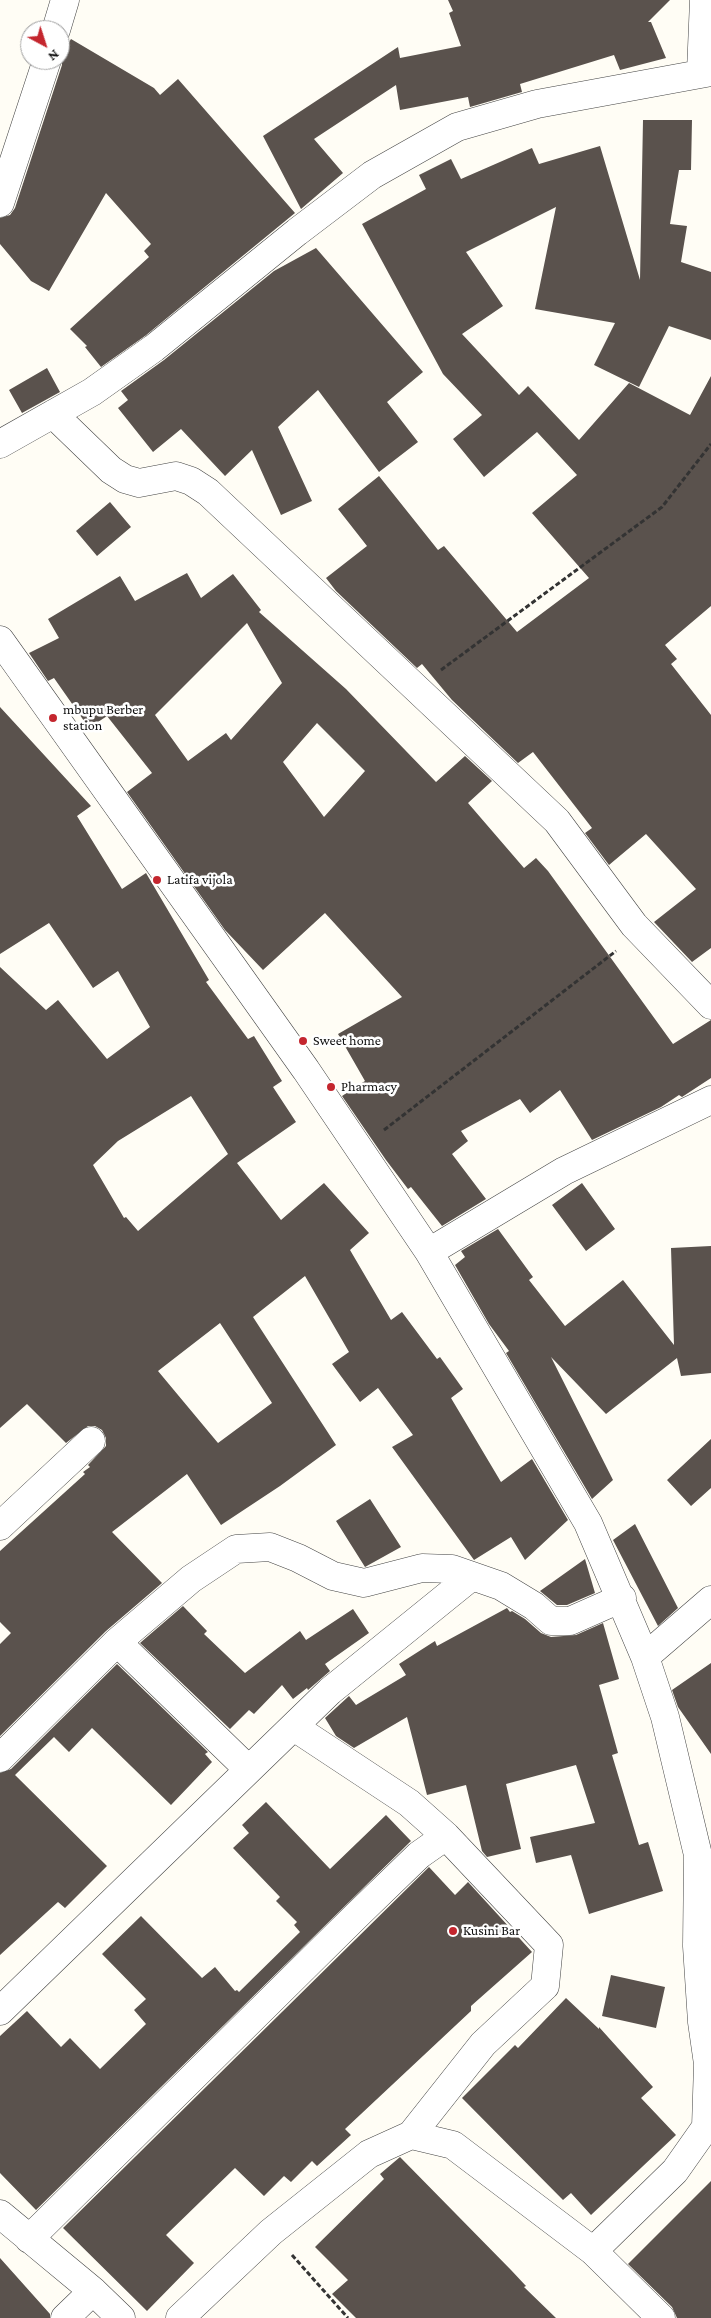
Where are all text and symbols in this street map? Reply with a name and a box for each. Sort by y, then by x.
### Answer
north arrow [20,20,70,70]
text: N [45,47,63,65]
place label: mbupu Berber station [63,702,143,734]
marker: mbupu Berber station [47,712,59,724]
place label: Latifa vijola [167,872,233,888]
marker: Latifa vijola [151,874,163,886]
place label: Sweet home [313,1033,381,1049]
marker: Sweet home [297,1035,309,1047]
place label: Pharmacy [341,1079,397,1095]
marker: Pharmacy [325,1081,337,1093]
place label: Kusini Bar [463,1923,520,1939]
marker: Kusini Bar [447,1925,459,1937]

